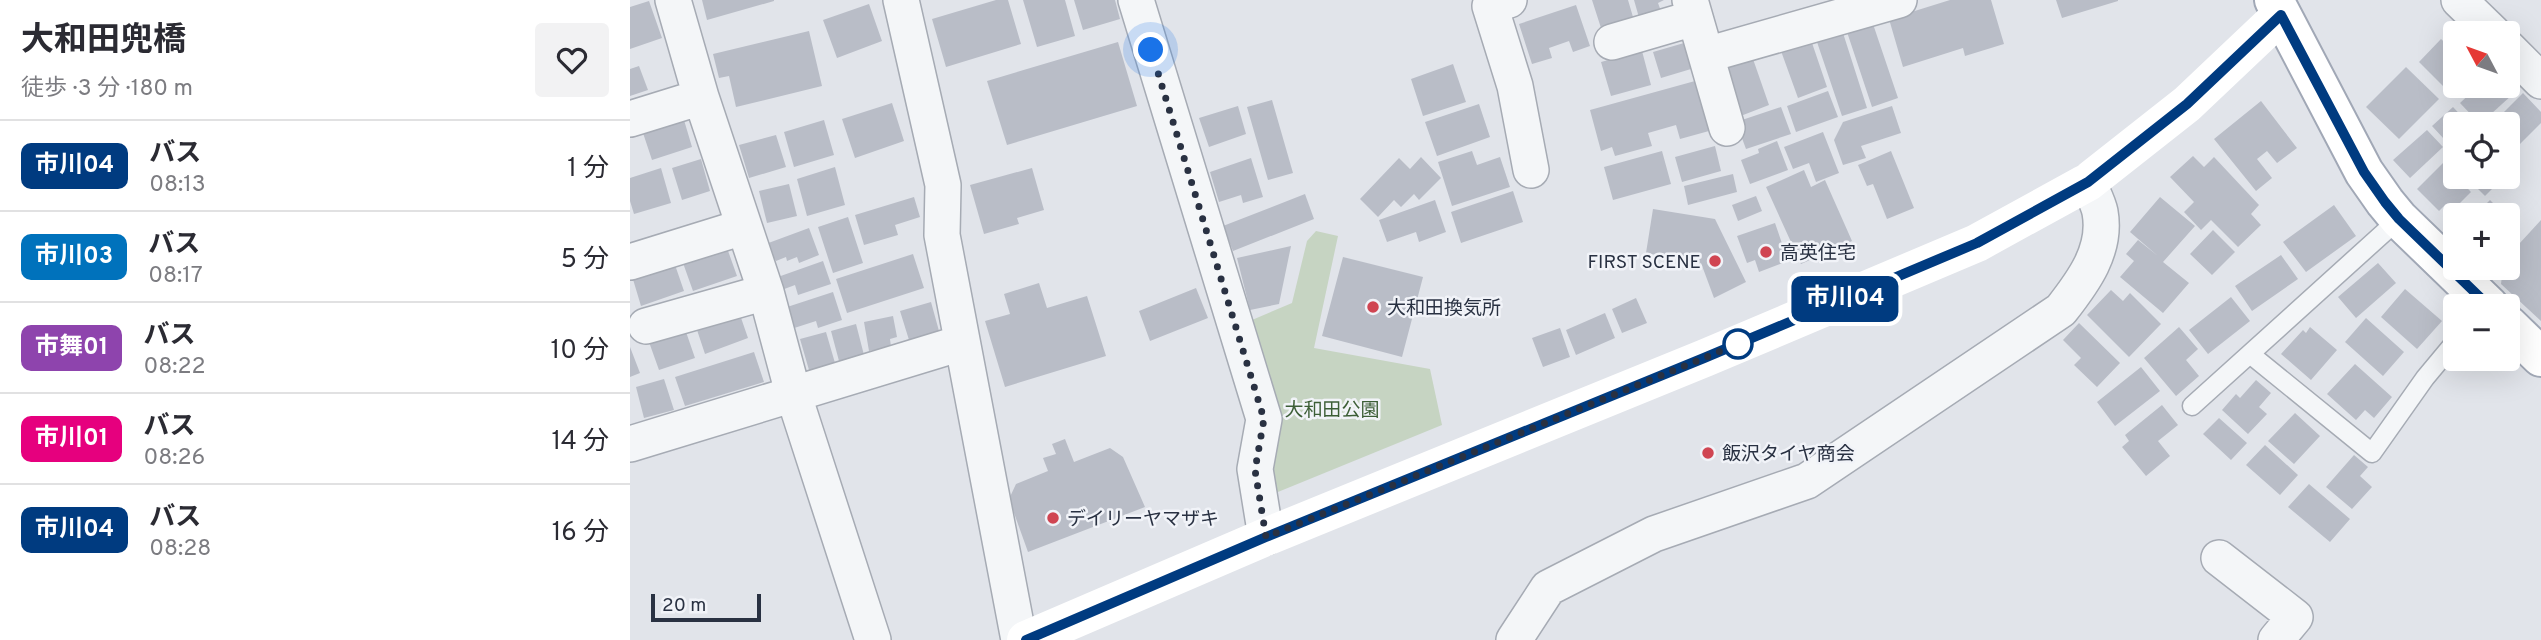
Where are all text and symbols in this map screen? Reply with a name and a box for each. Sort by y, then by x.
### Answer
text: 大和田兜橋 [21,21,186,63]
north arrow [2443,21,2520,98]
map controls [2443,21,2520,371]
button: heart [535,23,609,97]
your location [1133,32,1168,67]
text: 徒歩 · 3 分 · 180 m [21,75,193,104]
button: locate [2443,112,2520,189]
text: バス [149,138,201,171]
text: 市川04 [35,151,114,181]
text: 1 分 [567,153,609,186]
text: 08:13 [149,171,206,200]
button: + [2443,203,2520,280]
text: バス [148,229,200,262]
text: 市川03 [35,242,113,272]
place label: 高英住宅 [1780,242,1856,266]
text: 5 分 [561,244,609,277]
marker: 高英住宅 [1758,244,1774,260]
place label: FIRST SCENE [1587,251,1701,275]
marker: FIRST SCENE [1707,253,1723,269]
text: 08:17 [148,262,203,291]
line badge: 市川04 [1796,276,1894,322]
text: 市川04 [1805,284,1885,314]
button: − [2443,294,2520,371]
place label: 大和田換気所 [1387,297,1501,321]
marker: 大和田換気所 [1365,299,1381,315]
text: バス [143,320,195,353]
unlabelled marker [1723,329,1753,359]
text: 市舞01 [35,333,108,363]
text: 10 分 [550,335,609,368]
text: 08:22 [143,353,206,382]
park label: 大和田公園 [1284,399,1380,423]
text: バス [143,411,195,444]
text: 市川01 [35,424,108,454]
text: 14 分 [552,426,609,459]
place label: 飯沢タイヤ商会 [1722,443,1854,467]
text: 08:26 [143,444,205,473]
marker: 飯沢タイヤ商会 [1700,445,1716,461]
text: バス [149,502,201,535]
place label: デイリーヤマザキ [1067,508,1219,532]
marker: デイリーヤマザキ [1045,510,1061,526]
text: 市川04 [35,515,114,545]
text: 16 分 [552,517,609,550]
text: 08:28 [149,535,211,564]
scale bar [651,591,761,623]
text: 20 m [662,594,706,618]

